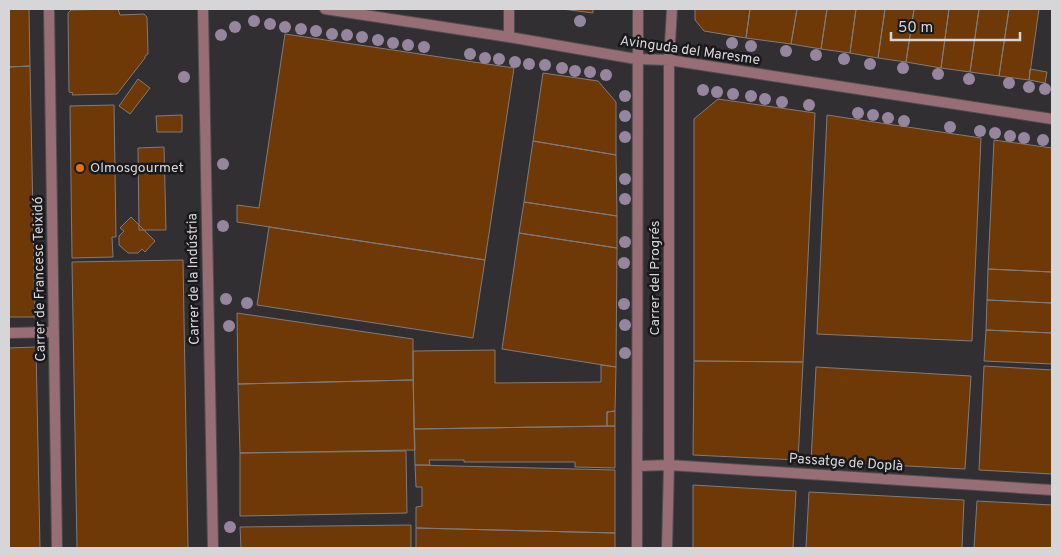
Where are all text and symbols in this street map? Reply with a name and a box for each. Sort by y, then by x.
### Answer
scale bar [891,10,1020,42]
text: 50 m [898,19,933,38]
street label: Avinguda del Maresme [619,33,761,69]
place label: Olmosgourmet [90,160,184,177]
marker: Olmosgourmet [74,162,86,174]
street label: Carrer de Francesc Teixidó [30,196,50,362]
street label: Carrer de la Indústria [184,213,204,345]
street label: Carrer del Progrés [647,221,664,335]
street label: Passatge de Doplà [788,451,904,475]

